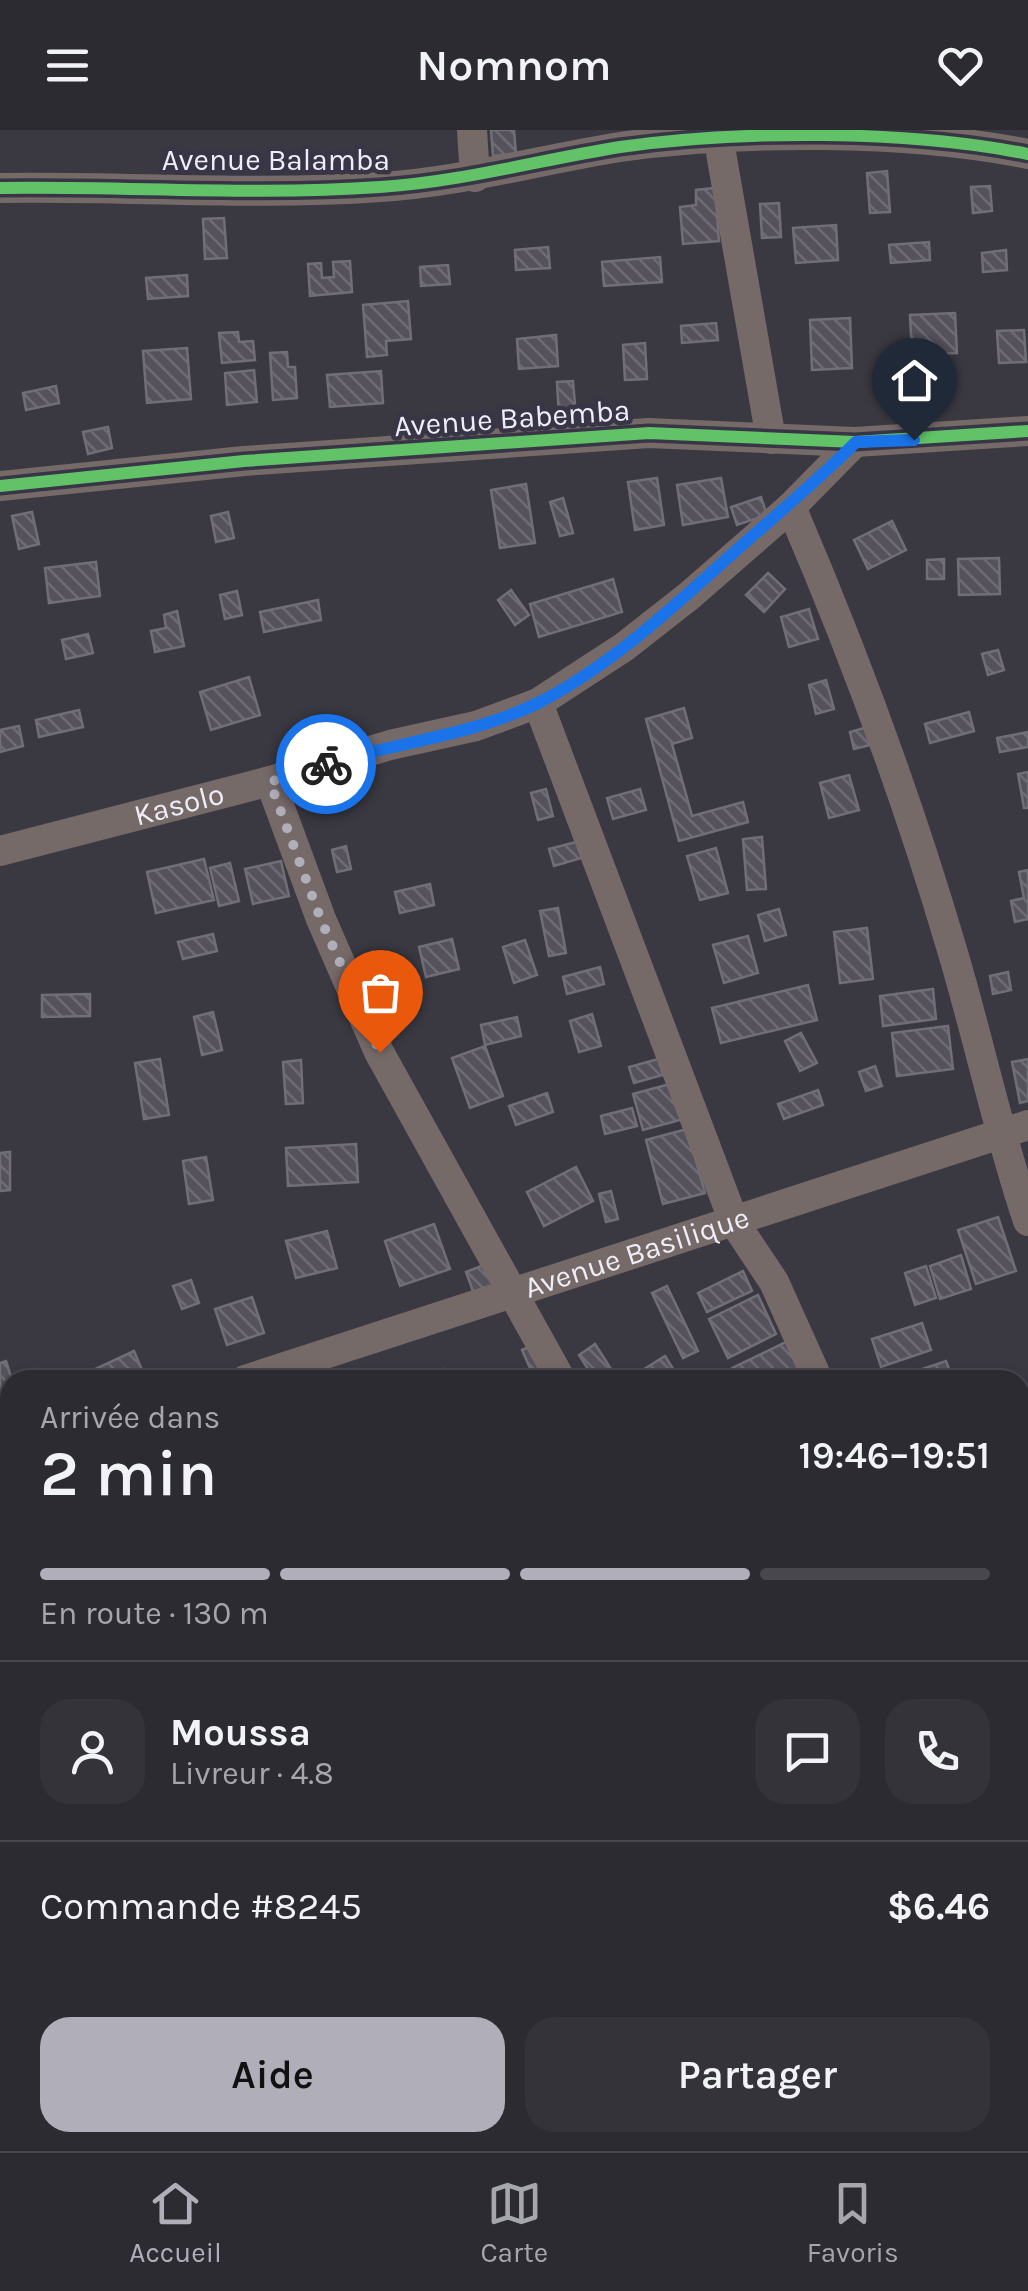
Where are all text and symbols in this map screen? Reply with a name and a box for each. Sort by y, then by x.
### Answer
icon: menu [40,38,95,93]
icon: heart [933,38,988,93]
text: Nomnom [416,39,612,91]
street label: Avenue Balamba [162,142,390,178]
pin [872,338,957,441]
icon: home [887,353,942,408]
street label: Avenue Babemba [393,392,631,444]
courier [276,714,376,814]
icon: bike [299,737,354,792]
street label: Kasolo [130,776,228,834]
pin [338,950,423,1053]
icon: bag [353,965,408,1020]
street label: Avenue Basilique [520,1199,754,1306]
text: Arrivée dans [40,1399,220,1436]
text: 19:46–19:51 [798,1433,990,1478]
text: 2 min [40,1435,217,1511]
text: En route · 130 m [40,1595,269,1632]
button: person [40,1699,145,1804]
button: chat [755,1699,860,1804]
button: phone [885,1699,990,1804]
text: Moussa [170,1710,311,1755]
text: Livreur · 4.8 [170,1755,334,1792]
text: Commande #8245 [40,1884,362,1929]
text: $6.46 [887,1884,990,1929]
button: Aide [40,2017,505,2132]
button: Partager [525,2017,990,2132]
tab: Accueil [129,2176,222,2269]
tab: Carte [480,2176,548,2269]
tab: Favoris [807,2176,899,2269]

